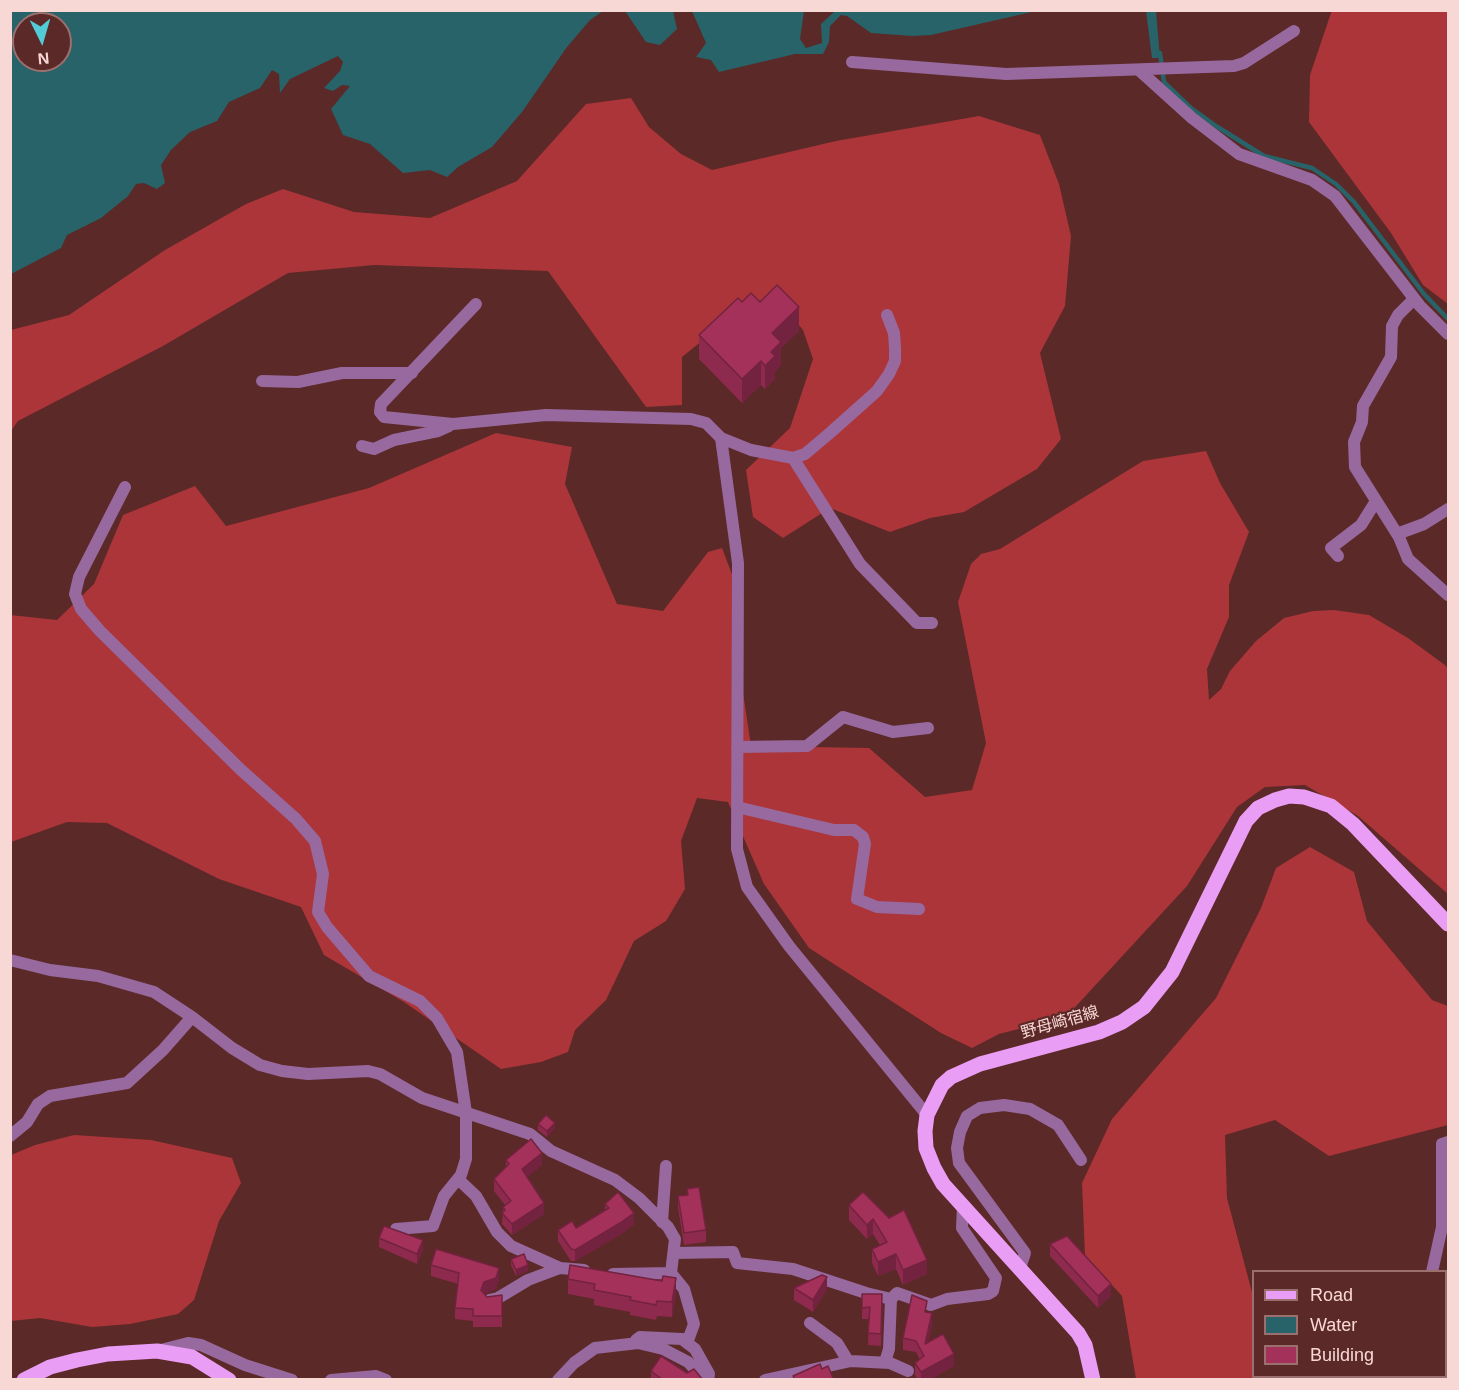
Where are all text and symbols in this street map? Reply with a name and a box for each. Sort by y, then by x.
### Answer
north arrow [12,12,72,72]
text: N [37,49,50,67]
street label: 野母崎宿線 [1019,1003,1101,1043]
legend [1252,1270,1447,1378]
text: Road [1310,1285,1353,1305]
text: Water [1310,1315,1357,1335]
text: Building [1310,1345,1374,1365]

